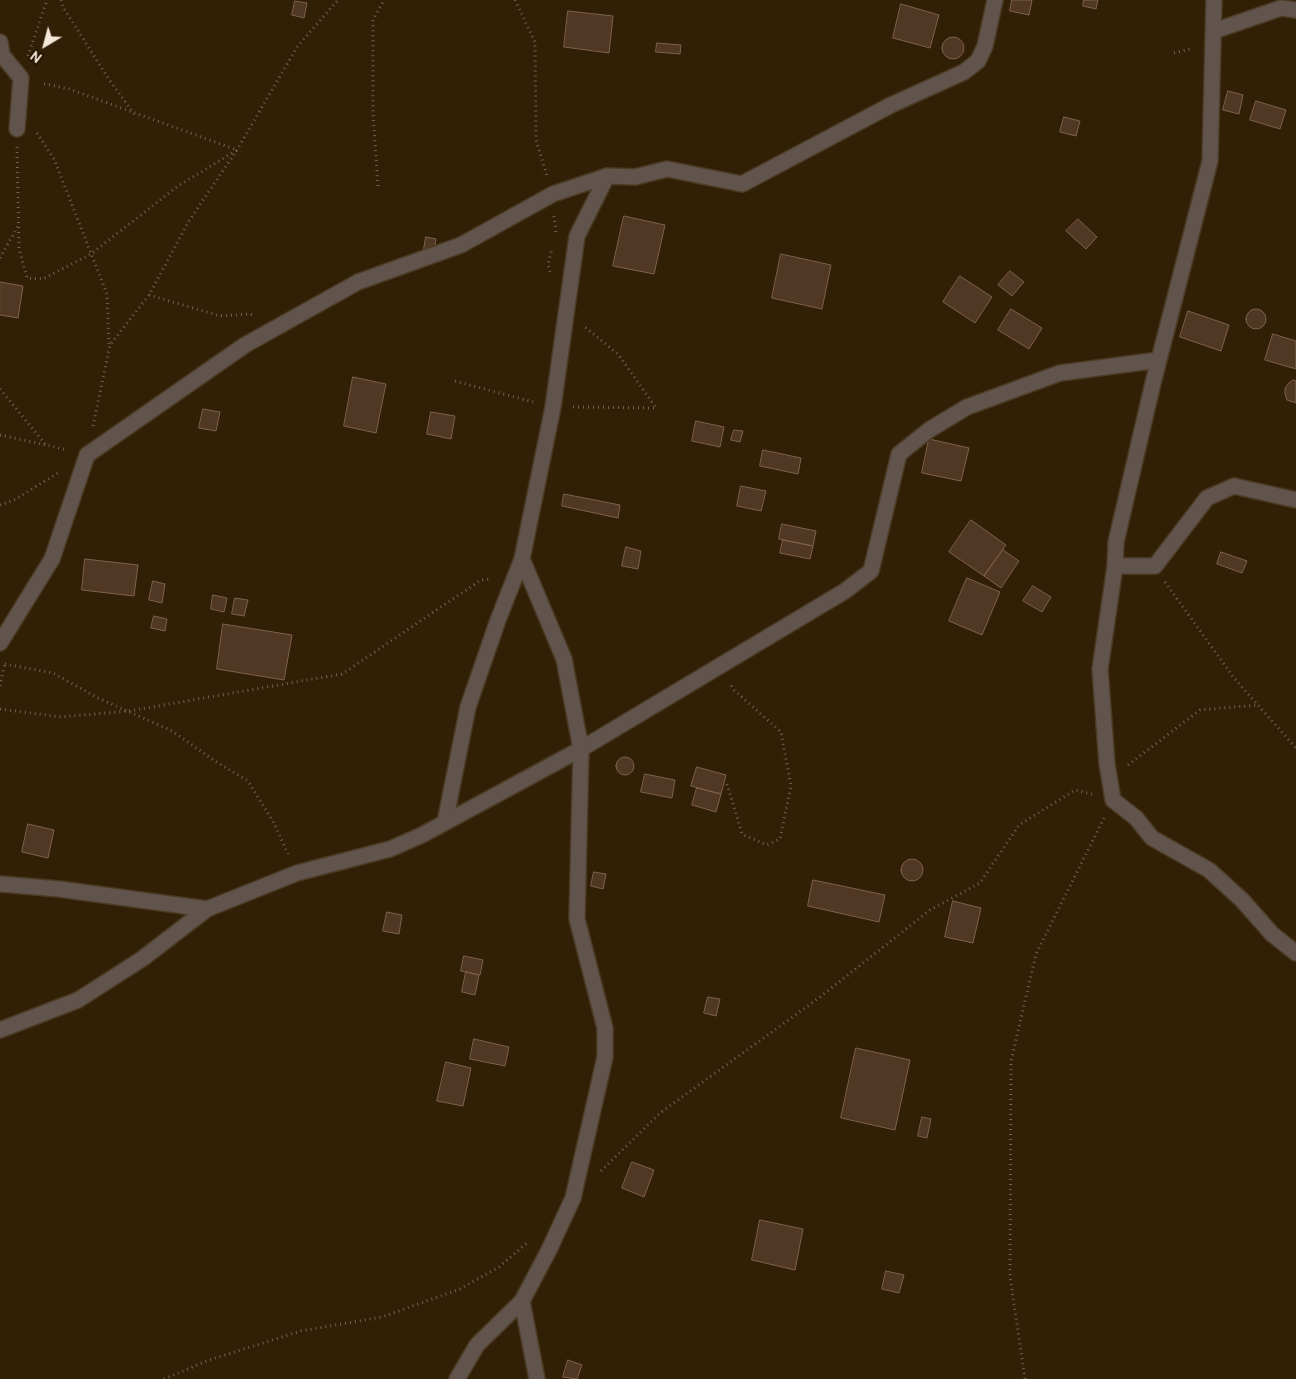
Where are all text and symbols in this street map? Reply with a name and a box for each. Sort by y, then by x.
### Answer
north arrow [20,20,70,70]
text: N [27,47,45,67]

